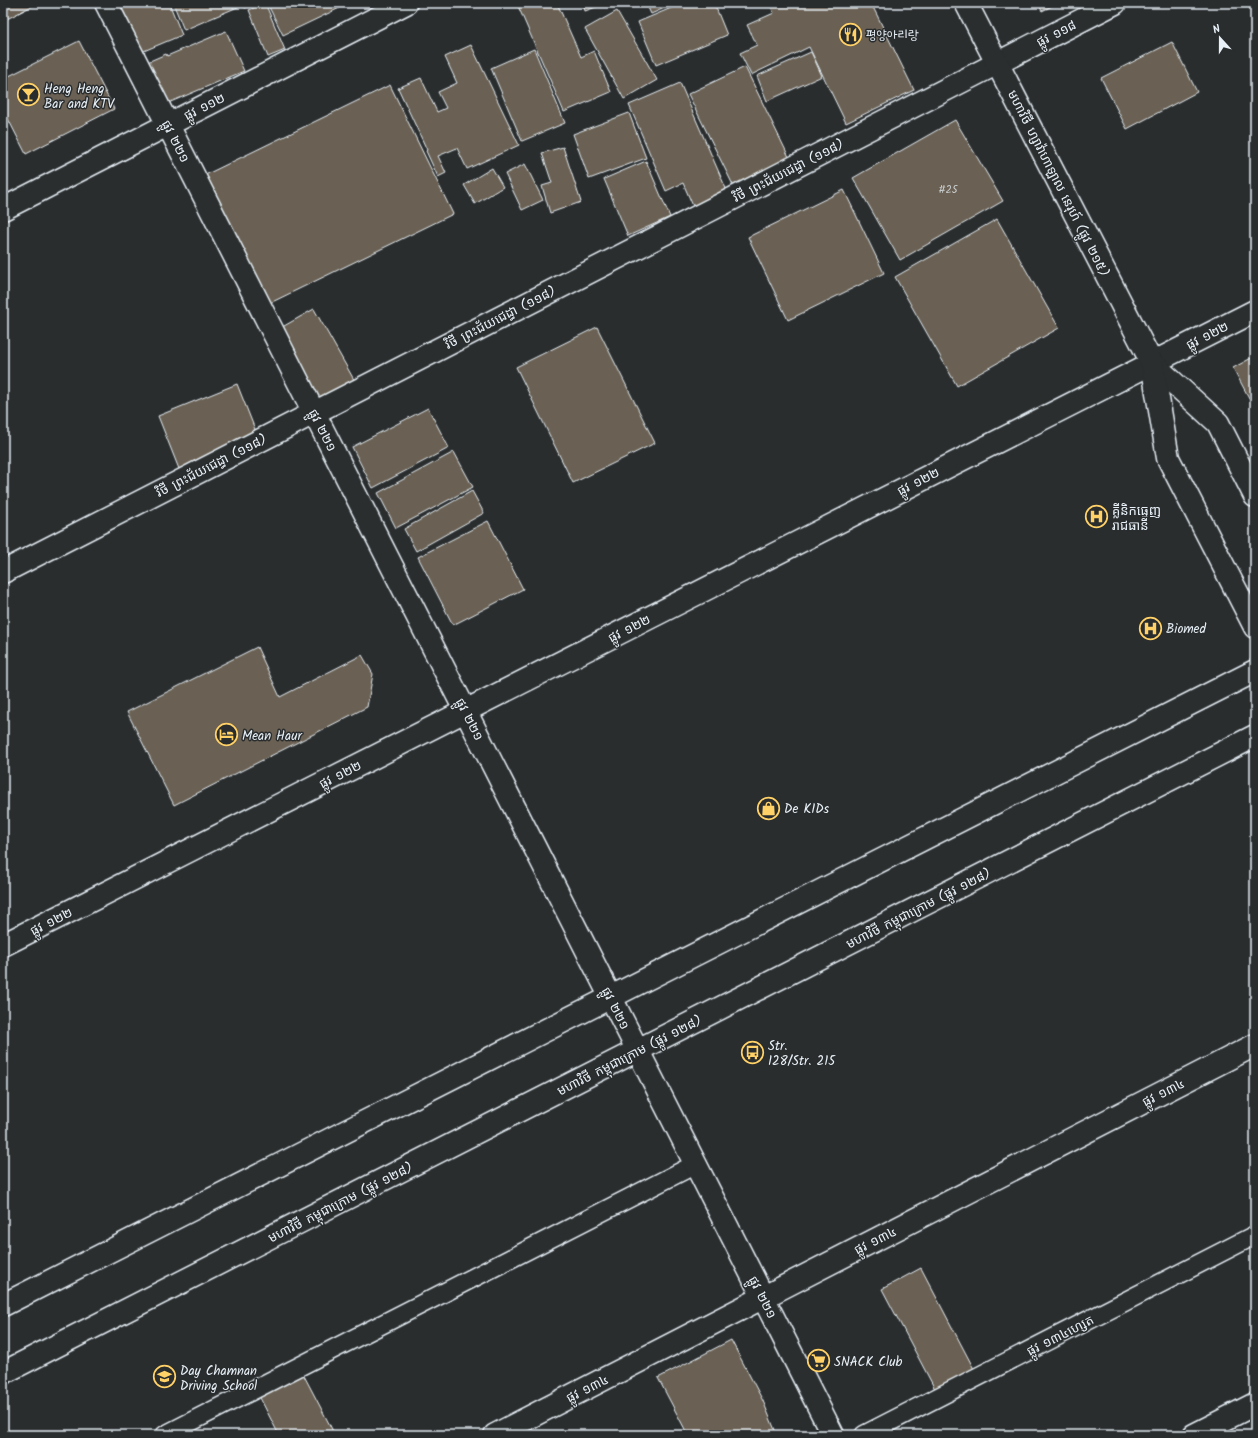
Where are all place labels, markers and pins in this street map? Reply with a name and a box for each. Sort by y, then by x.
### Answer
restaurant icon: 평양아리랑 [837,21,863,47]
place label: 평양아리랑 [866,25,919,46]
place label: Heng Heng Bar and KTV [44,79,115,115]
bar icon: Heng Heng Bar and KTV [16,82,42,108]
place label: គ្លីនិកធ្មេញ រាជធានី [1112,501,1161,537]
hospital icon: គ្លីនិកធ្មេញ រាជធានី [1084,504,1110,530]
hospital icon: Biomed [1137,615,1163,641]
place label: Biomed [1166,619,1206,640]
hotel icon: Mean Haur [213,722,239,748]
place label: Mean Haur [242,726,302,747]
shop icon: De KIDs [756,795,782,821]
place label: De KIDs [784,799,830,820]
place label: Str. 128/Str. 215 [768,1036,836,1072]
bus stop icon: Str. 128/Str. 215 [739,1039,765,1065]
supermarket icon: SNACK Club [806,1348,832,1374]
place label: SNACK Club [834,1352,903,1373]
place label: Day Chamnan Driving School [180,1361,257,1397]
school or university icon: Day Chamnan Driving School [151,1364,177,1390]

